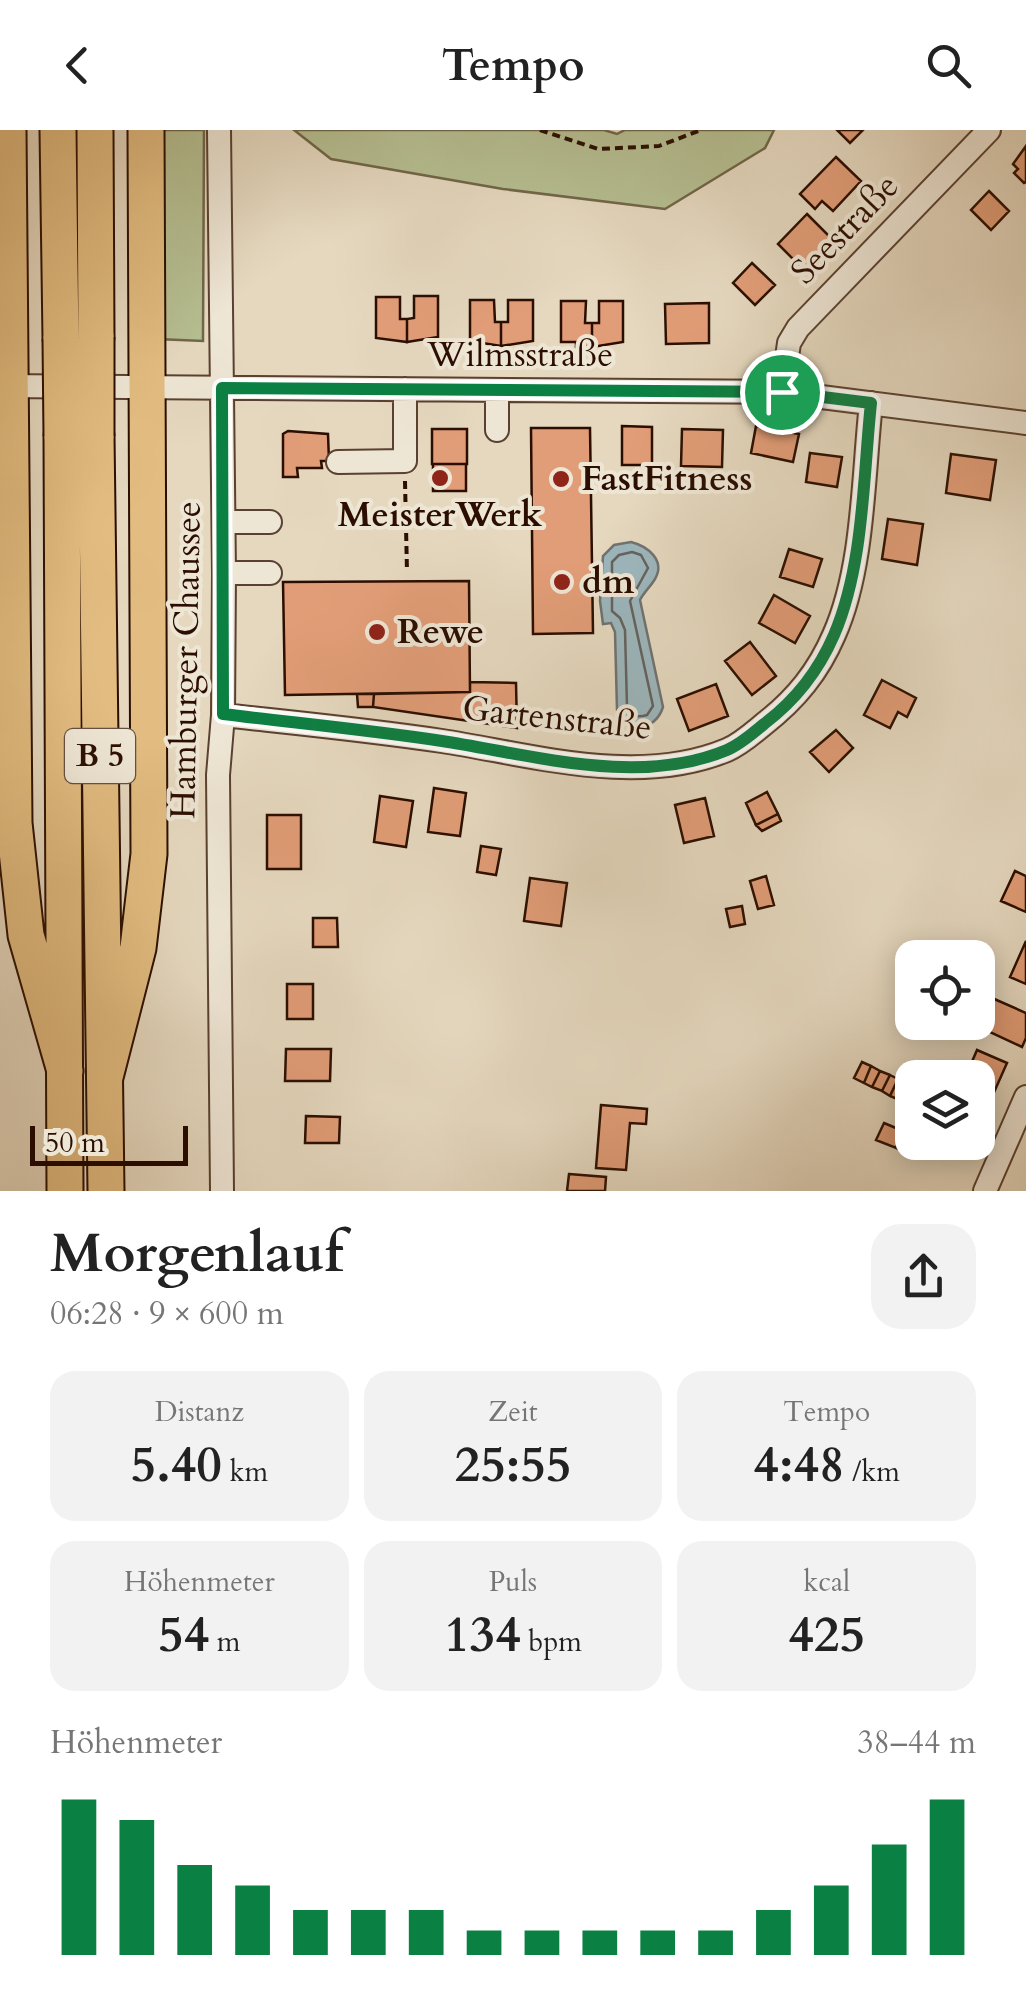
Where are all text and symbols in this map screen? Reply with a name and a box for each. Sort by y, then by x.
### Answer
text: Tempo [442,35,584,96]
icon: back [50,38,105,93]
icon: search [921,38,976,93]
street label: Seestraße [780,163,910,295]
street label: Wilmsstraße [426,331,613,379]
pin [740,350,825,435]
icon: arrive [755,365,810,420]
place label: FastFitness [581,455,752,503]
marker: MeisterWerk [429,467,451,489]
marker: FastFitness [550,468,572,490]
place label: MeisterWerk [338,491,543,539]
street label: Hamburger Chaussee [159,501,213,819]
place label: dm [582,558,635,606]
marker: dm [551,571,573,593]
place label: Rewe [397,608,484,656]
marker: Rewe [366,621,388,643]
street label: Gartenstraße [460,684,654,752]
road number: B 5 [65,729,135,783]
map controls [895,940,995,1160]
button: locate [895,940,995,1040]
button: layers [895,1060,995,1160]
scale bar [30,1121,188,1166]
text: 50 m [45,1124,105,1162]
text: Morgenlauf [50,1217,343,1291]
button: share [871,1224,976,1329]
text: 06:28 · 9 × 600 m [50,1292,284,1336]
text: Distanz [155,1393,244,1431]
text: Zeit [488,1393,538,1431]
text: Tempo [783,1393,870,1431]
text: 5.40 [131,1431,222,1499]
text: 25:55 [455,1431,571,1499]
text: 4:48 [753,1431,845,1499]
text: km [222,1453,268,1491]
text: /km [845,1453,900,1491]
text: Höhenmeter [124,1563,275,1601]
text: Puls [489,1563,537,1601]
text: kcal [803,1563,850,1601]
text: 54 [158,1601,209,1669]
text: 134 [444,1601,521,1669]
text: 425 [788,1601,865,1669]
text: m [209,1623,241,1661]
text: bpm [521,1623,582,1661]
text: Höhenmeter [50,1721,222,1765]
text: 38–44 m [857,1721,976,1765]

